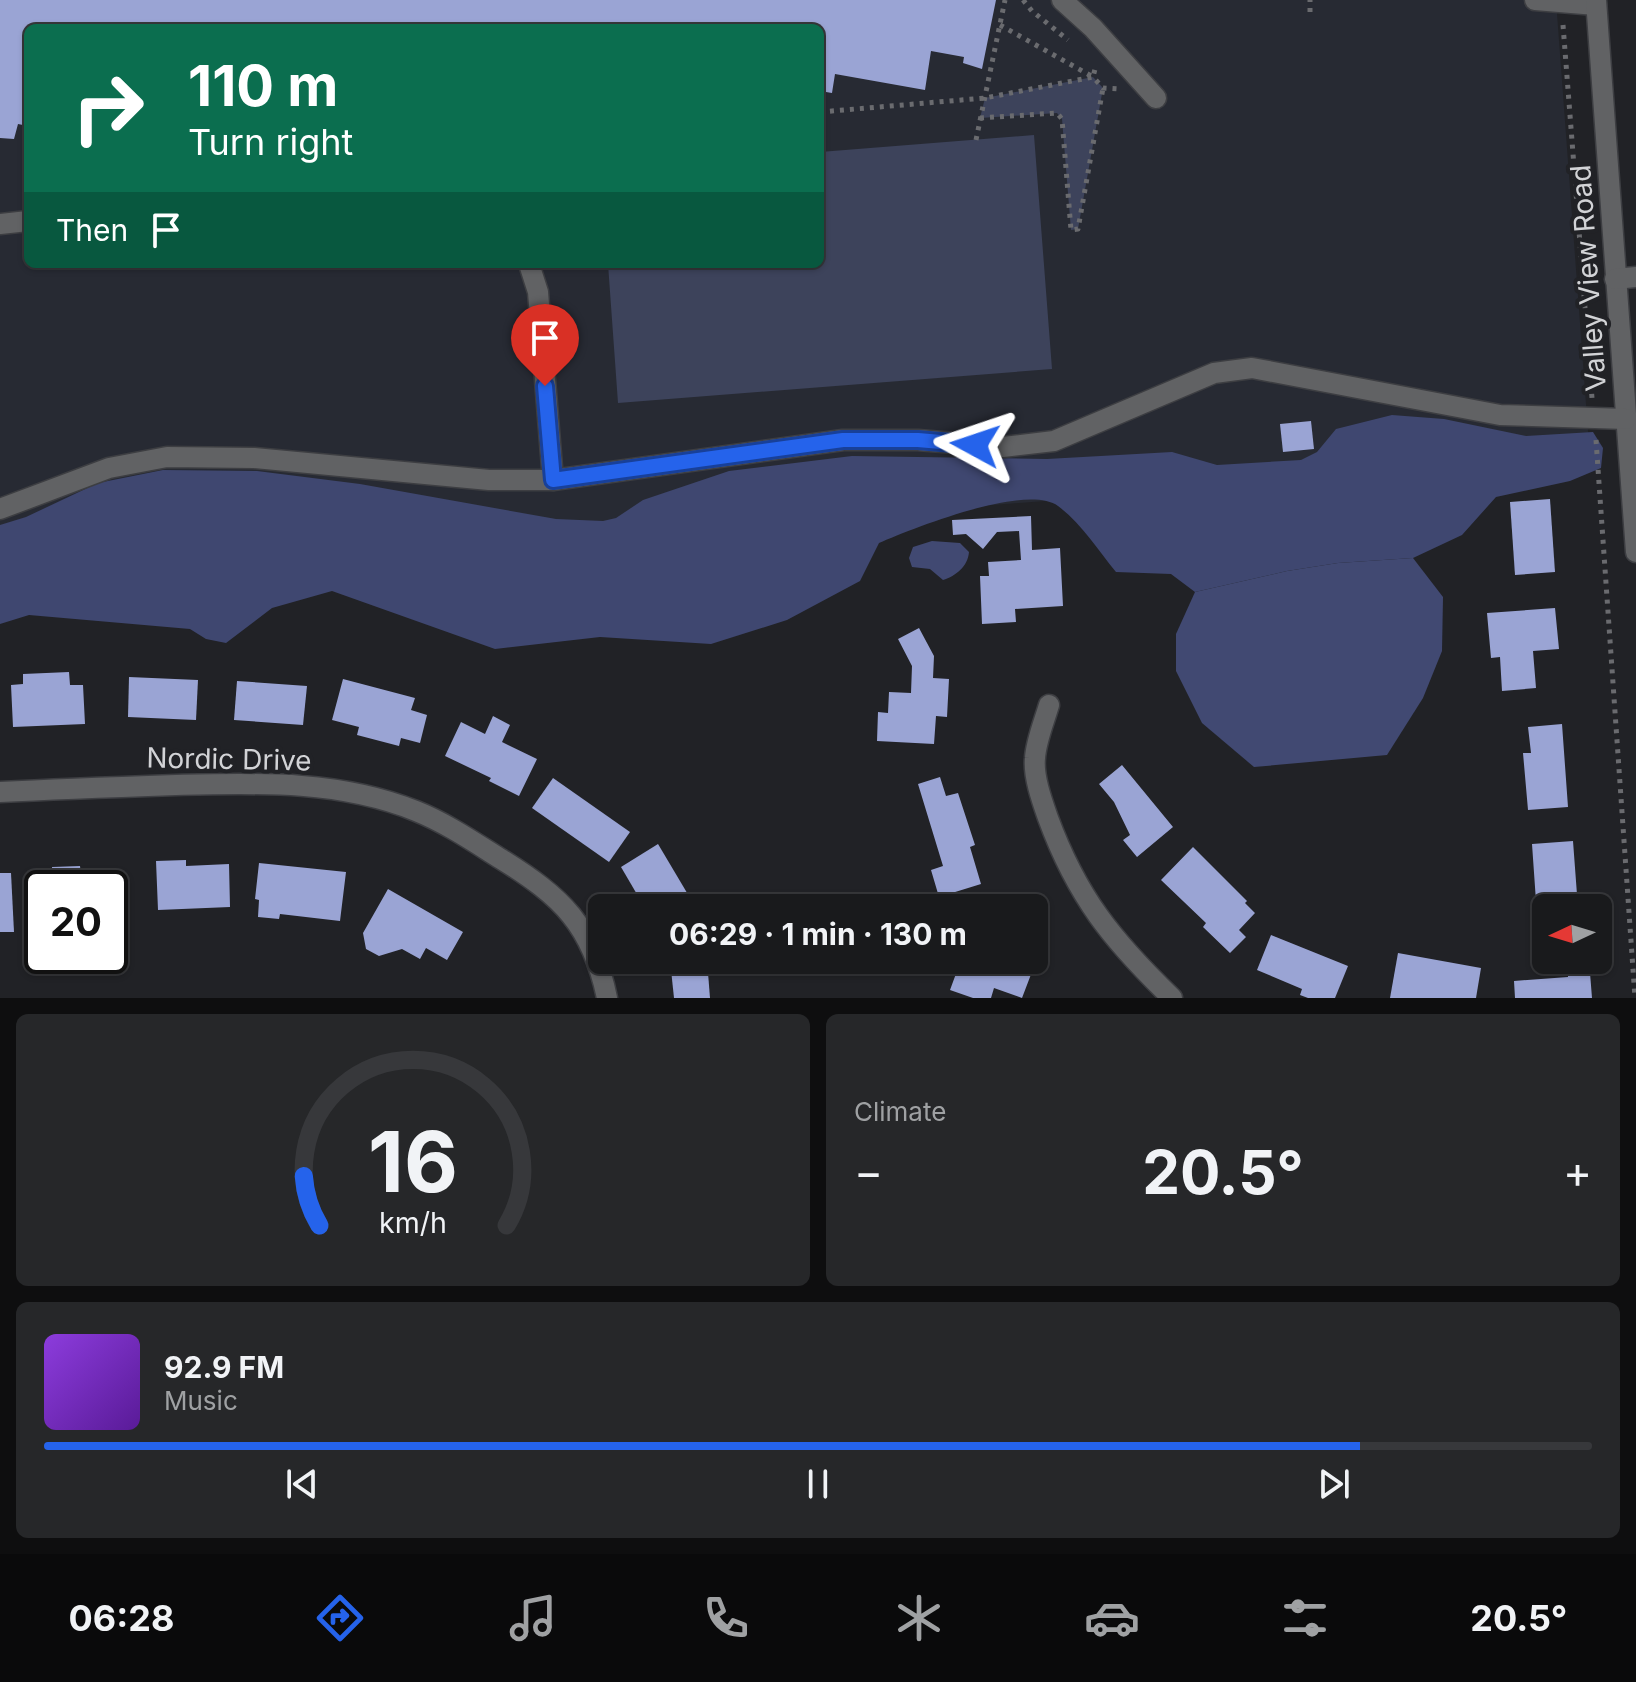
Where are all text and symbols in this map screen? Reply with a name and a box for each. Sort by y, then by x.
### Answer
text: 110 m [188,52,338,120]
icon: right [56,56,160,160]
text: Turn right [188,120,353,164]
street label: Valley View Road [1563,164,1613,392]
icon: arrive [144,208,188,252]
text: Then [56,212,128,248]
pin [511,304,579,386]
icon: arrive [523,316,567,360]
position arrow [933,403,1017,487]
street label: Nordic Drive [146,741,312,777]
speed limit sign: 20 [24,870,128,974]
north arrow [1532,894,1612,974]
map controls [1532,894,1612,974]
text: 06:29 · 1 min · 130 m [669,916,967,952]
text: Climate [854,1096,946,1127]
text: 16 [368,1111,458,1212]
text: 20.5° [1142,1136,1304,1208]
text: − [854,1145,883,1199]
text: + [1563,1145,1592,1199]
text: km/h [379,1205,447,1240]
text: 92.9 FM [164,1349,284,1385]
text: Music [164,1385,238,1416]
icon: previous [280,1462,324,1506]
icon: pause [796,1462,840,1506]
icon: next [1312,1462,1356,1506]
icon: directions [312,1590,368,1646]
icon: music [505,1590,561,1646]
icon: phone [698,1590,754,1646]
icon: climate [891,1590,947,1646]
icon: car [1084,1590,1140,1646]
icon: filters [1277,1590,1333,1646]
text: 06:28 [69,1596,174,1640]
text: 20.5° [1470,1596,1567,1640]

